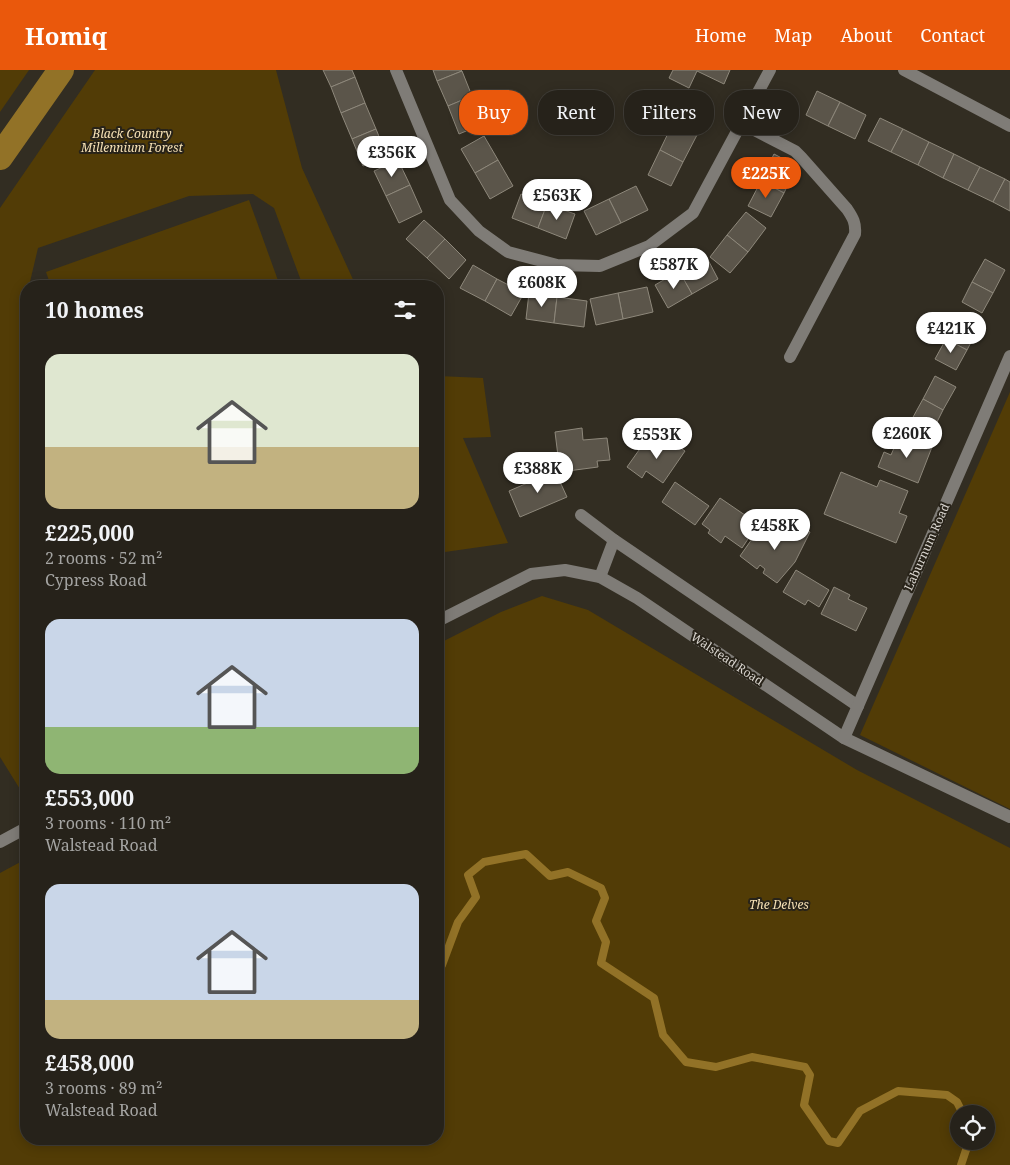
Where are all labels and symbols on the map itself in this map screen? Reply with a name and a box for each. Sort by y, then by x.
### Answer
park label: Black Country Millennium Forest [80,125,184,156]
pin: £356K [357,136,427,178]
pin: £225K [731,156,801,199]
pin: £563K [522,178,592,221]
pin: £587K [639,248,709,290]
pin: £608K [507,266,577,308]
pin: £421K [916,312,986,354]
pin: £260K [872,416,942,459]
pin: £553K [622,418,692,460]
pin: £388K [503,452,573,494]
street label: Laburnum Road [900,500,954,593]
pin: £458K [740,508,810,551]
street label: Walstead Road [688,628,768,690]
park label: The Delves [749,896,809,913]

